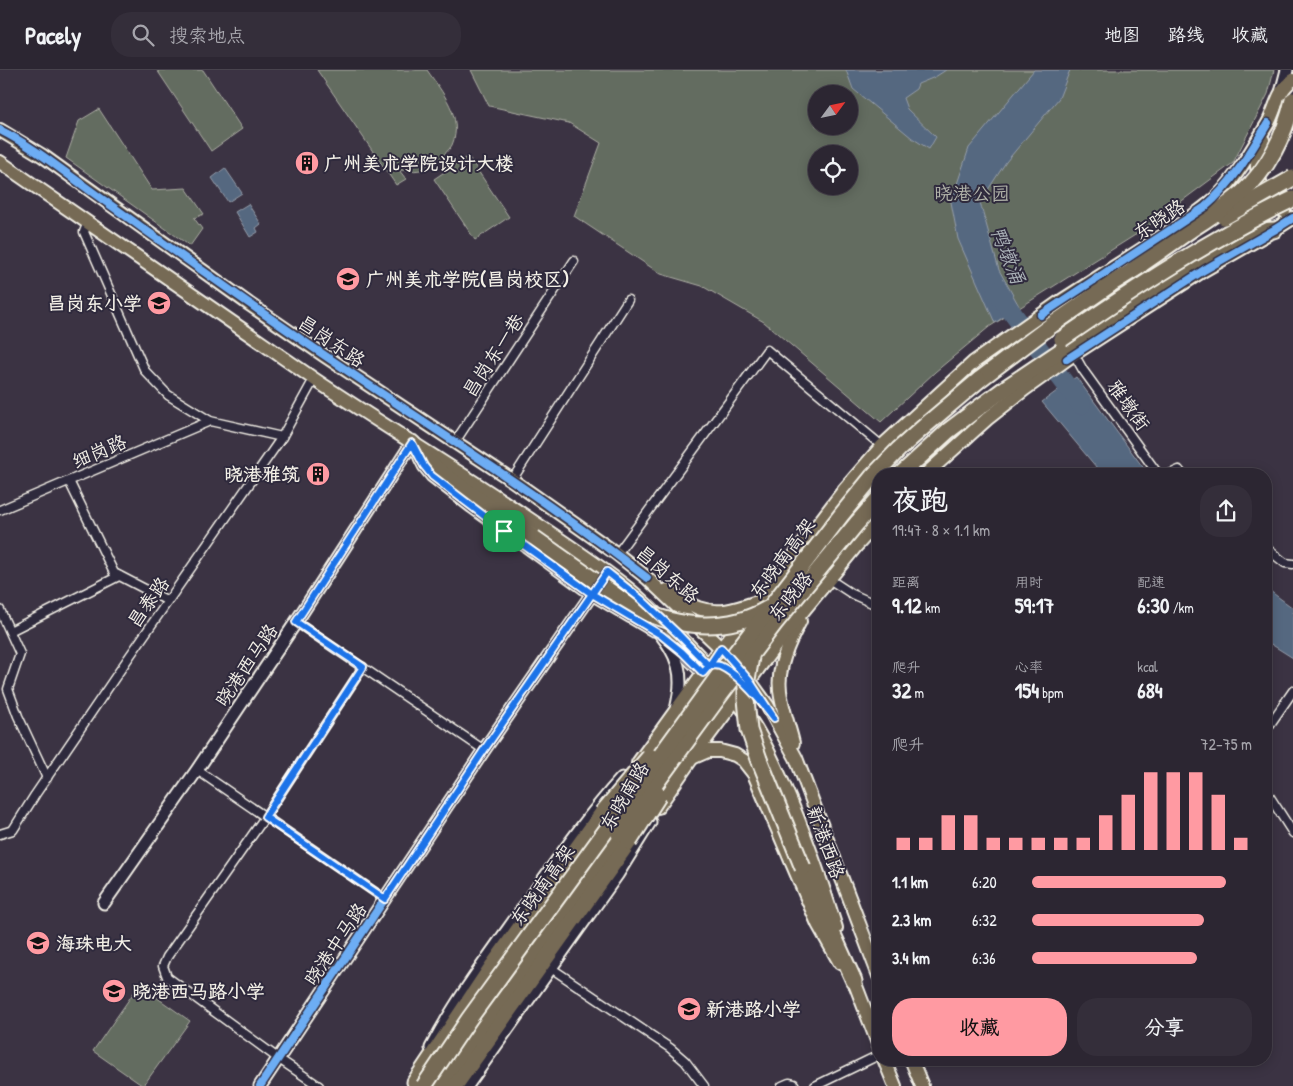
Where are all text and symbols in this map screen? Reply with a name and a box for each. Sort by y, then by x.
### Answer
search box [111,12,461,57]
text: Pacely [25,19,81,51]
icon: search [129,21,157,49]
text: 搜索地点 [169,22,245,48]
text: 地图 [1104,22,1140,47]
text: 路线 [1168,22,1204,47]
text: 收藏 [1232,22,1268,47]
north arrow [808,85,858,135]
map controls [808,85,858,195]
button: locate [808,145,858,195]
building icon: 广州美术学院设计大楼 [294,150,320,176]
place label: 广州美术学院设计大楼 [324,150,514,176]
park label: 晓港公园 [934,180,1010,206]
street label: 东晓路 [1128,193,1190,245]
water label: 鸭墩涌 [985,222,1033,289]
school or university icon: 广州美术学院(昌岗校区) [335,266,361,292]
place label: 广州美术学院(昌岗校区) [366,266,569,292]
place label: 昌岗东小学 [47,290,142,316]
school or university icon: 昌岗东小学 [146,290,172,316]
street label: 昌岗东一巷 [456,308,530,402]
street label: 昌岗东路 [293,309,371,373]
street label: 雅墩街 [1102,374,1156,436]
street label: 细岗路 [68,428,130,474]
place label: 晓港雅筑 [224,461,300,487]
building icon: 晓港雅筑 [305,461,331,487]
text: 夜跑 [892,481,948,519]
button: share [1200,485,1252,537]
pin [483,510,525,552]
street label: 东晓南高架 [743,512,821,604]
icon: arrive [490,517,518,545]
text: 19:47 · 8 × 1.1 km [892,519,990,541]
street label: 昌岗东路 [631,539,705,609]
street label: 东晓路 [762,566,818,626]
street label: 昌泰路 [121,571,175,633]
text: 距离 [892,572,920,591]
text: 用时 [1015,572,1043,591]
text: 配速 [1137,572,1165,591]
text: 9.12 [892,591,922,620]
text: 59:17 [1015,591,1054,620]
text: 6:30 [1137,591,1169,620]
text: km [922,598,940,617]
text: /km [1169,598,1194,617]
street label: 晓港西马路 [209,618,283,712]
text: 爬升 [892,657,920,676]
text: 心率 [1015,657,1043,676]
text: kcal [1137,657,1158,676]
text: 32 [892,676,911,705]
text: 154 [1015,676,1039,705]
text: 684 [1137,676,1163,705]
text: m [911,683,924,702]
text: bpm [1039,683,1064,702]
text: 爬升 [892,733,924,755]
text: 72–75 m [1201,733,1252,755]
street label: 东晓南路 [593,757,655,835]
street label: 新港西路 [801,802,851,882]
street label: 东晓南高架 [504,839,580,931]
text: 1.1 km [892,871,928,893]
text: 6:20 [972,871,997,893]
street label: 晓港中马路 [298,897,372,991]
text: 2.3 km [892,909,931,931]
text: 6:32 [972,909,997,931]
school or university icon: 海珠电大 [25,930,51,956]
place label: 海珠电大 [56,930,132,956]
text: 3.4 km [892,947,930,969]
text: 6:36 [972,947,996,969]
school or university icon: 晓港西马路小学 [101,978,127,1004]
place label: 晓港西马路小学 [132,978,265,1004]
school or university icon: 新港路小学 [676,996,702,1022]
place label: 新港路小学 [706,996,801,1022]
button: 收藏 [892,998,1067,1056]
button: 分享 [1077,998,1252,1056]

